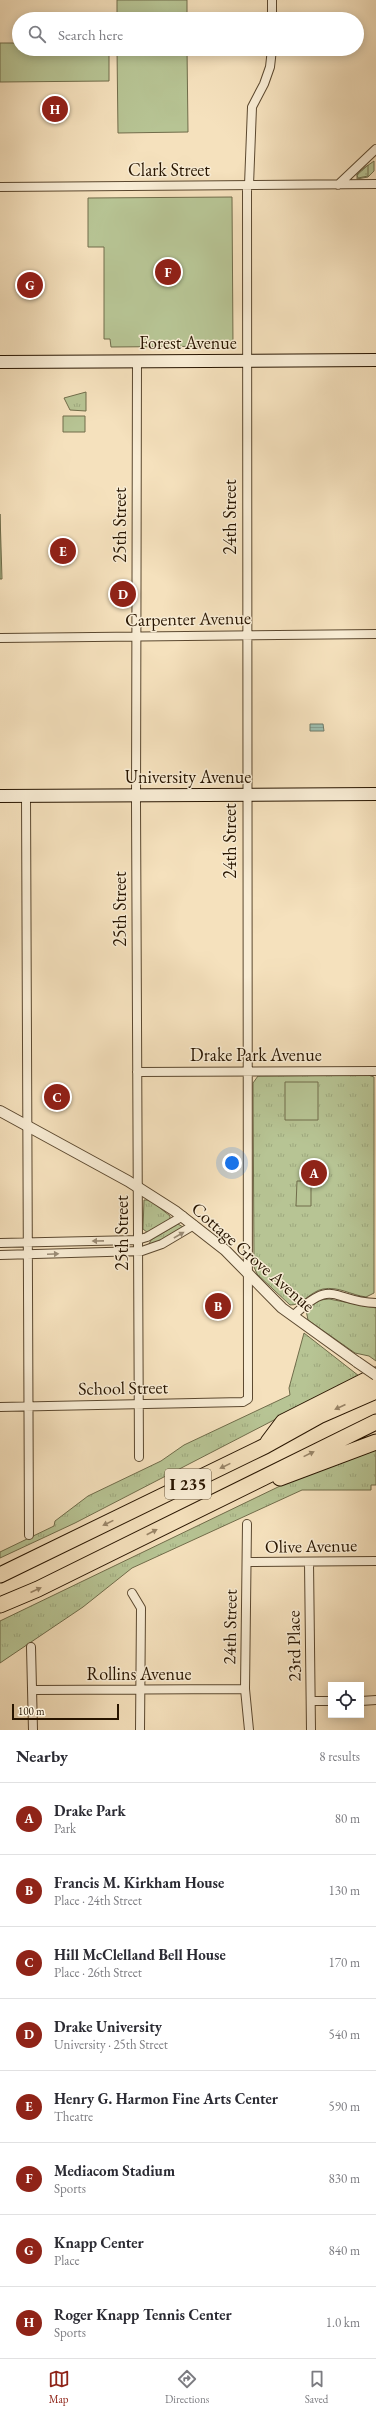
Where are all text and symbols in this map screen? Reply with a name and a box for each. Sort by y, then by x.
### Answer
search box [12,12,364,56]
icon: search [26,23,48,45]
text: Search here [58,25,123,44]
pin: H [42,94,68,124]
street label: Clark Street [128,158,210,181]
pin: F [155,257,181,287]
pin: G [17,270,43,300]
street label: Forest Avenue [139,331,237,354]
street label: 24th Street [218,479,241,555]
street label: 25th Street [108,487,131,563]
pin: E [50,536,76,566]
pin: D [110,579,136,609]
street label: Carpenter Avenue [125,606,251,631]
street label: University Avenue [125,765,251,788]
street label: 24th Street [218,803,241,879]
street label: 25th Street [108,871,131,947]
street label: Drake Park Avenue [190,1043,322,1066]
pin: C [44,1082,70,1112]
your location [222,1153,242,1173]
pin: A [301,1158,327,1188]
street label: 25th Street [110,1195,133,1271]
street label: Cottage Grove Avenue [187,1197,320,1317]
one-way arrow [173,1231,185,1238]
one-way arrow [92,1237,104,1244]
one-way arrow [47,1251,60,1257]
pin: B [205,1291,231,1321]
street label: School Street [78,1375,169,1400]
one-way arrow [335,1404,346,1410]
one-way arrow [303,1451,315,1457]
one-way arrow [219,1463,230,1469]
road number: I 235 [165,1469,211,1499]
one-way arrow [102,1520,114,1526]
one-way arrow [147,1529,158,1535]
street label: Olive Avenue [265,1533,357,1558]
one-way arrow [30,1587,42,1593]
street label: 24th Street [217,1589,242,1665]
street label: 23rd Place [281,1610,306,1682]
street label: Rollins Avenue [86,1662,192,1685]
map controls [328,1682,364,1718]
button: locate [328,1682,364,1718]
scale bar [12,1702,119,1721]
text: 100 m [18,1704,45,1718]
text: Nearby [16,1745,68,1767]
text: 8 results [319,1748,360,1765]
text: Drake Park [54,1801,126,1820]
text: A [24,1810,34,1827]
text: 80 m [335,1810,360,1827]
text: Park [54,1820,76,1837]
text: Francis M. Kirkham House [54,1873,224,1892]
text: B [25,1882,33,1899]
text: 130 m [329,1882,360,1899]
text: Place · 24th Street [54,1892,142,1909]
text: Hill McClelland Bell House [54,1945,226,1964]
text: C [24,1954,34,1971]
text: 170 m [329,1954,360,1971]
text: Place · 26th Street [54,1964,142,1981]
text: Drake University [54,2017,162,2036]
text: D [24,2026,34,2043]
text: 540 m [329,2026,360,2043]
text: University · 25th Street [54,2036,168,2053]
text: Henry G. Harmon Fine Arts Center [54,2089,278,2108]
text: E [25,2098,33,2115]
text: 590 m [329,2098,360,2115]
text: Theatre [54,2108,93,2125]
text: Mediacom Stadium [54,2161,175,2180]
text: F [25,2170,33,2187]
text: 830 m [329,2170,360,2187]
text: Sports [54,2180,86,2197]
text: Knapp Center [54,2233,144,2252]
text: G [24,2242,34,2259]
text: 840 m [329,2242,360,2259]
text: Place [54,2252,80,2269]
text: Roger Knapp Tennis Center [54,2305,232,2324]
text: H [24,2314,34,2331]
text: 1.0 km [326,2314,360,2331]
text: Sports [54,2324,86,2341]
tab: Map [48,2368,70,2406]
tab: Directions [165,2368,209,2406]
tab: Saved [305,2368,328,2406]

